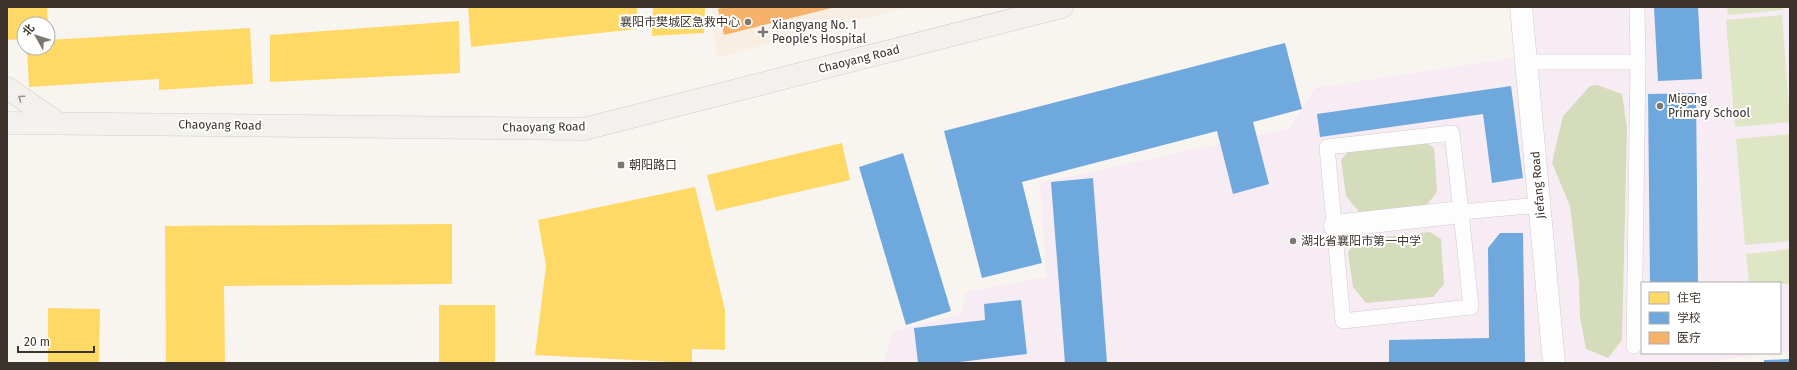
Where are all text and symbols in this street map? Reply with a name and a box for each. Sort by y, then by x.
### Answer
place label: 襄阳市樊城区急救中心 [620,15,740,29]
north arrow [16,16,56,56]
marker: 襄阳市樊城区急救中心 [743,17,753,27]
place label: Xiangyang No. 1 People's Hospital [772,18,866,46]
text: 北 [20,22,37,38]
marker: Xiangyang No. 1 People's Hospital [757,26,769,38]
street label: Chaoyang Road [817,42,901,76]
place label: Migong Primary School [1668,92,1751,120]
one-way arrow [18,95,25,103]
marker: Migong Primary School [1655,101,1665,111]
street label: Chaoyang Road [178,117,262,133]
street label: Chaoyang Road [502,119,586,135]
street label: Jiefang Road [1528,151,1548,219]
place label: 朝阳路口 [629,158,677,172]
marker: 朝阳路口 [616,160,626,170]
place label: 湖北省襄阳市第一中学 [1301,234,1421,248]
marker: 湖北省襄阳市第一中学 [1288,236,1298,246]
legend [1641,282,1781,354]
text: 住宅 [1677,291,1701,305]
text: 学校 [1677,311,1701,325]
scale bar [18,328,94,354]
text: 医疗 [1677,331,1701,345]
text: 20 m [24,335,50,349]

